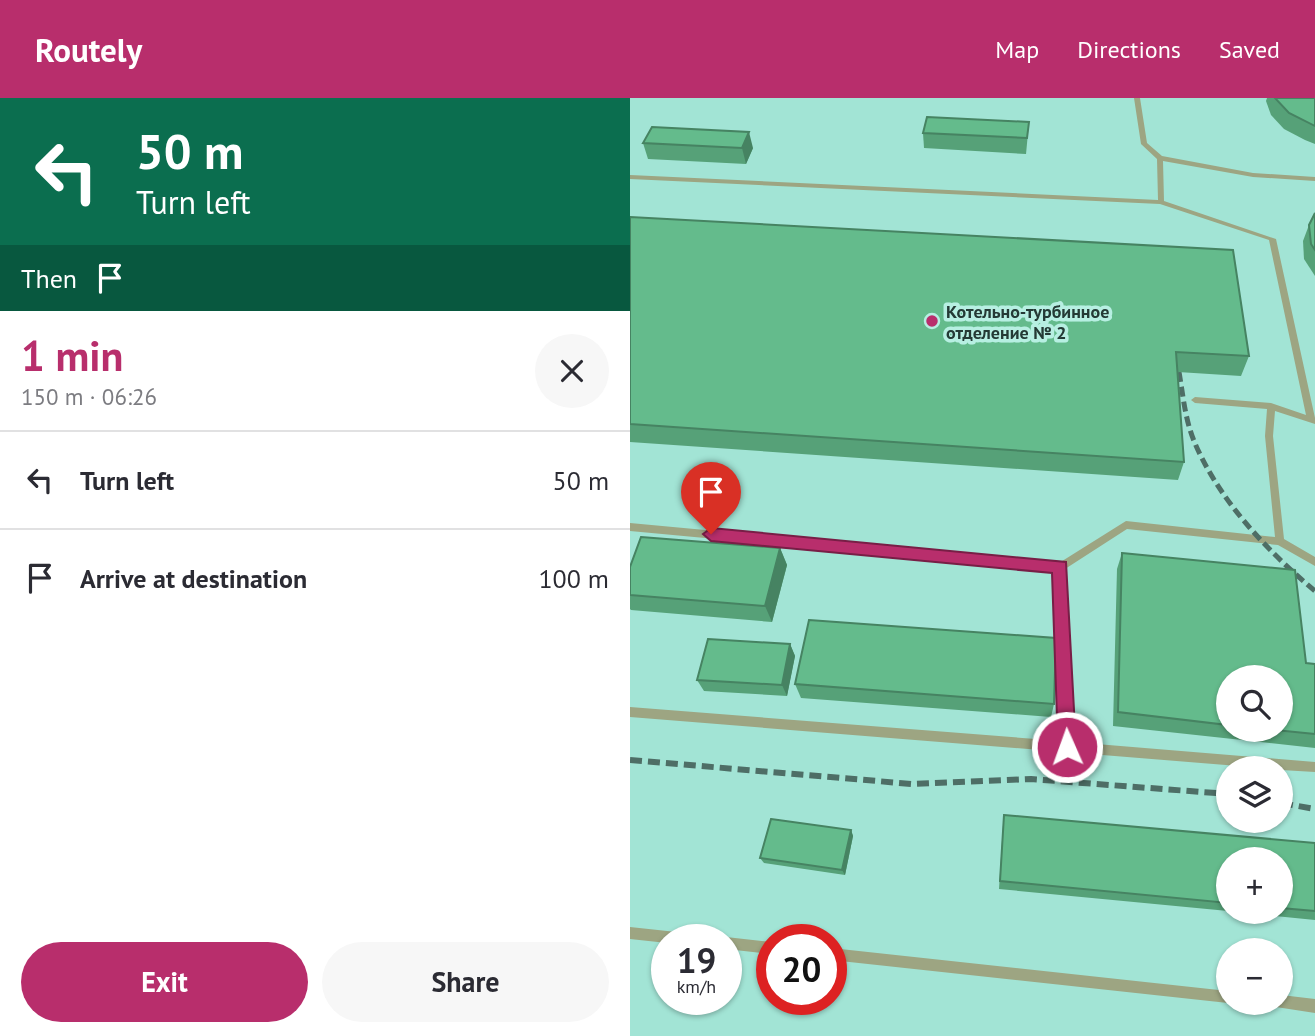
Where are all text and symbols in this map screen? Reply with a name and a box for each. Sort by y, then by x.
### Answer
text: Routely [35,28,142,71]
text: Map [995,34,1039,65]
text: Directions [1077,34,1181,65]
text: Saved [1219,34,1280,65]
text: 50 m [136,119,243,183]
icon: left [21,126,112,217]
text: Turn left [136,181,251,223]
icon: arrive [91,259,129,297]
text: Then [21,262,77,295]
place label: Котельно-турбинное отделение № 2 [946,300,1109,344]
marker: Котельно-турбинное отделение № 2 [924,313,940,329]
text: 1 min [21,328,123,383]
button: close [535,334,609,408]
text: 150 m · 06:26 [21,382,157,411]
icon: left [21,461,59,499]
pin [681,462,741,534]
text: Turn left [80,464,174,497]
text: 50 m [553,464,609,497]
icon: arrive [692,473,730,511]
icon: arrive [21,559,59,597]
text: Arrive at destination [80,562,307,595]
text: 100 m [538,562,609,595]
map controls [1216,665,1293,1015]
button: search [1216,665,1293,742]
position arrow [1030,710,1104,784]
button: layers [1216,756,1293,833]
button: + [1216,847,1293,924]
speed limit sign: 20 [756,924,847,1015]
text: 19 [677,937,716,983]
button: − [1216,938,1293,1015]
button: Exit [21,942,308,1022]
button: Share [322,942,609,1022]
text: km/h [677,975,716,998]

